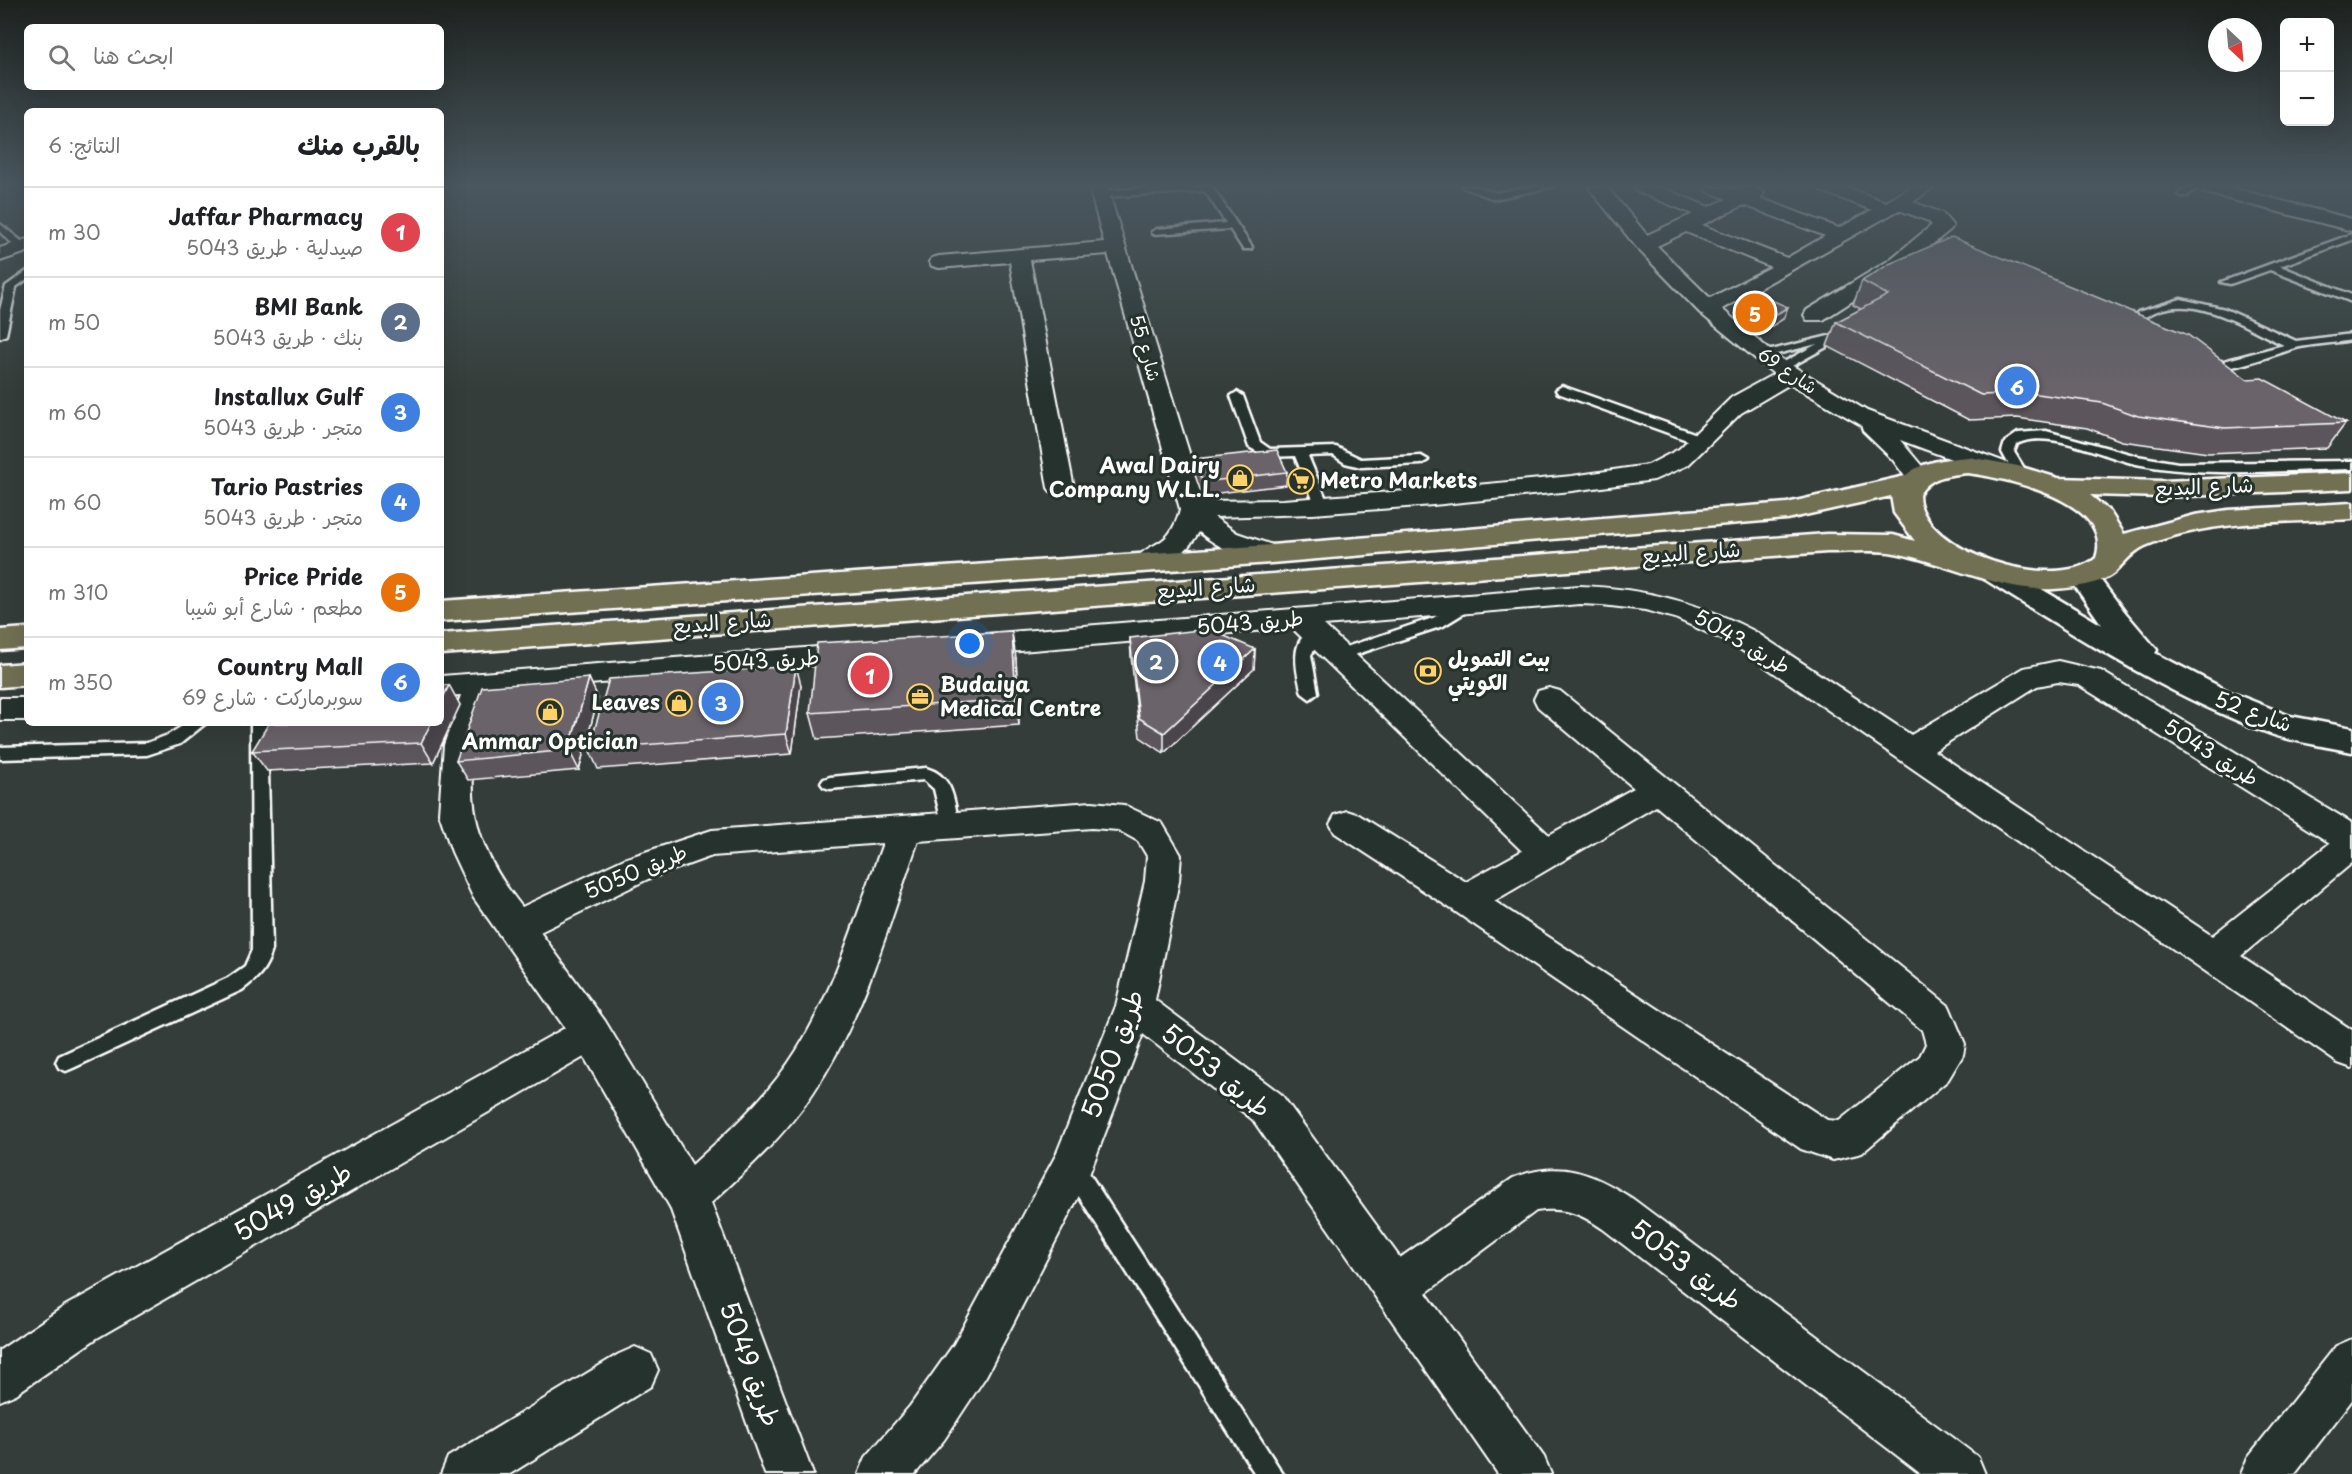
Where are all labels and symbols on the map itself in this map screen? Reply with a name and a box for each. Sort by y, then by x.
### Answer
north arrow [2208,18,2262,72]
pin: 5 [1736,290,1774,336]
street label: شارع 55 [1124,311,1169,384]
street label: شارع 69 [1752,340,1823,400]
pin: 6 [1998,364,2036,408]
place label: Awal Dairy Company W.L.L. [1049,448,1220,504]
shop icon: Awal Dairy Company W.L.L. [1225,463,1255,493]
place label: Metro Markets [1320,463,1477,495]
supermarket icon: Metro Markets [1286,466,1316,496]
street label: شارع البديع [2154,467,2254,504]
street label: شارع البديع [1640,532,1741,571]
street label: شارع البديع [1155,567,1256,606]
street label: طريق 5043 [1195,600,1305,642]
street label: طريق 5043 [1689,600,1797,681]
street label: شارع البديع [671,602,772,641]
your location [955,629,984,658]
pin: 2 [1136,638,1176,684]
street label: طريق 5043 [711,639,820,679]
pin: 4 [1200,640,1240,684]
place label: بيت التمويل الكويتي [1448,641,1550,702]
pin: 1 [850,652,890,698]
bank icon: بيت التمويل الكويتي [1413,656,1443,686]
place label: Budaiya Medical Centre [940,667,1101,723]
pin: 3 [702,680,740,724]
street label: شارع 52 [2210,681,2297,740]
office icon: Budaiya Medical Centre [905,682,935,712]
place label: Leaves [591,685,660,717]
shop icon: Leaves [664,688,694,718]
shop icon: Ammar Optician [535,697,565,727]
street label: طريق 5043 [2158,709,2266,793]
place label: Ammar Optician [461,724,638,756]
street label: طريق 5050 [579,834,692,906]
street label: طريق 5050 [1070,983,1153,1124]
street label: طريق 5053 [1153,1013,1281,1127]
street label: طريق 5049 [226,1151,359,1250]
street label: طريق 5053 [1622,1209,1751,1319]
street label: طريق 5049 [711,1295,792,1432]

